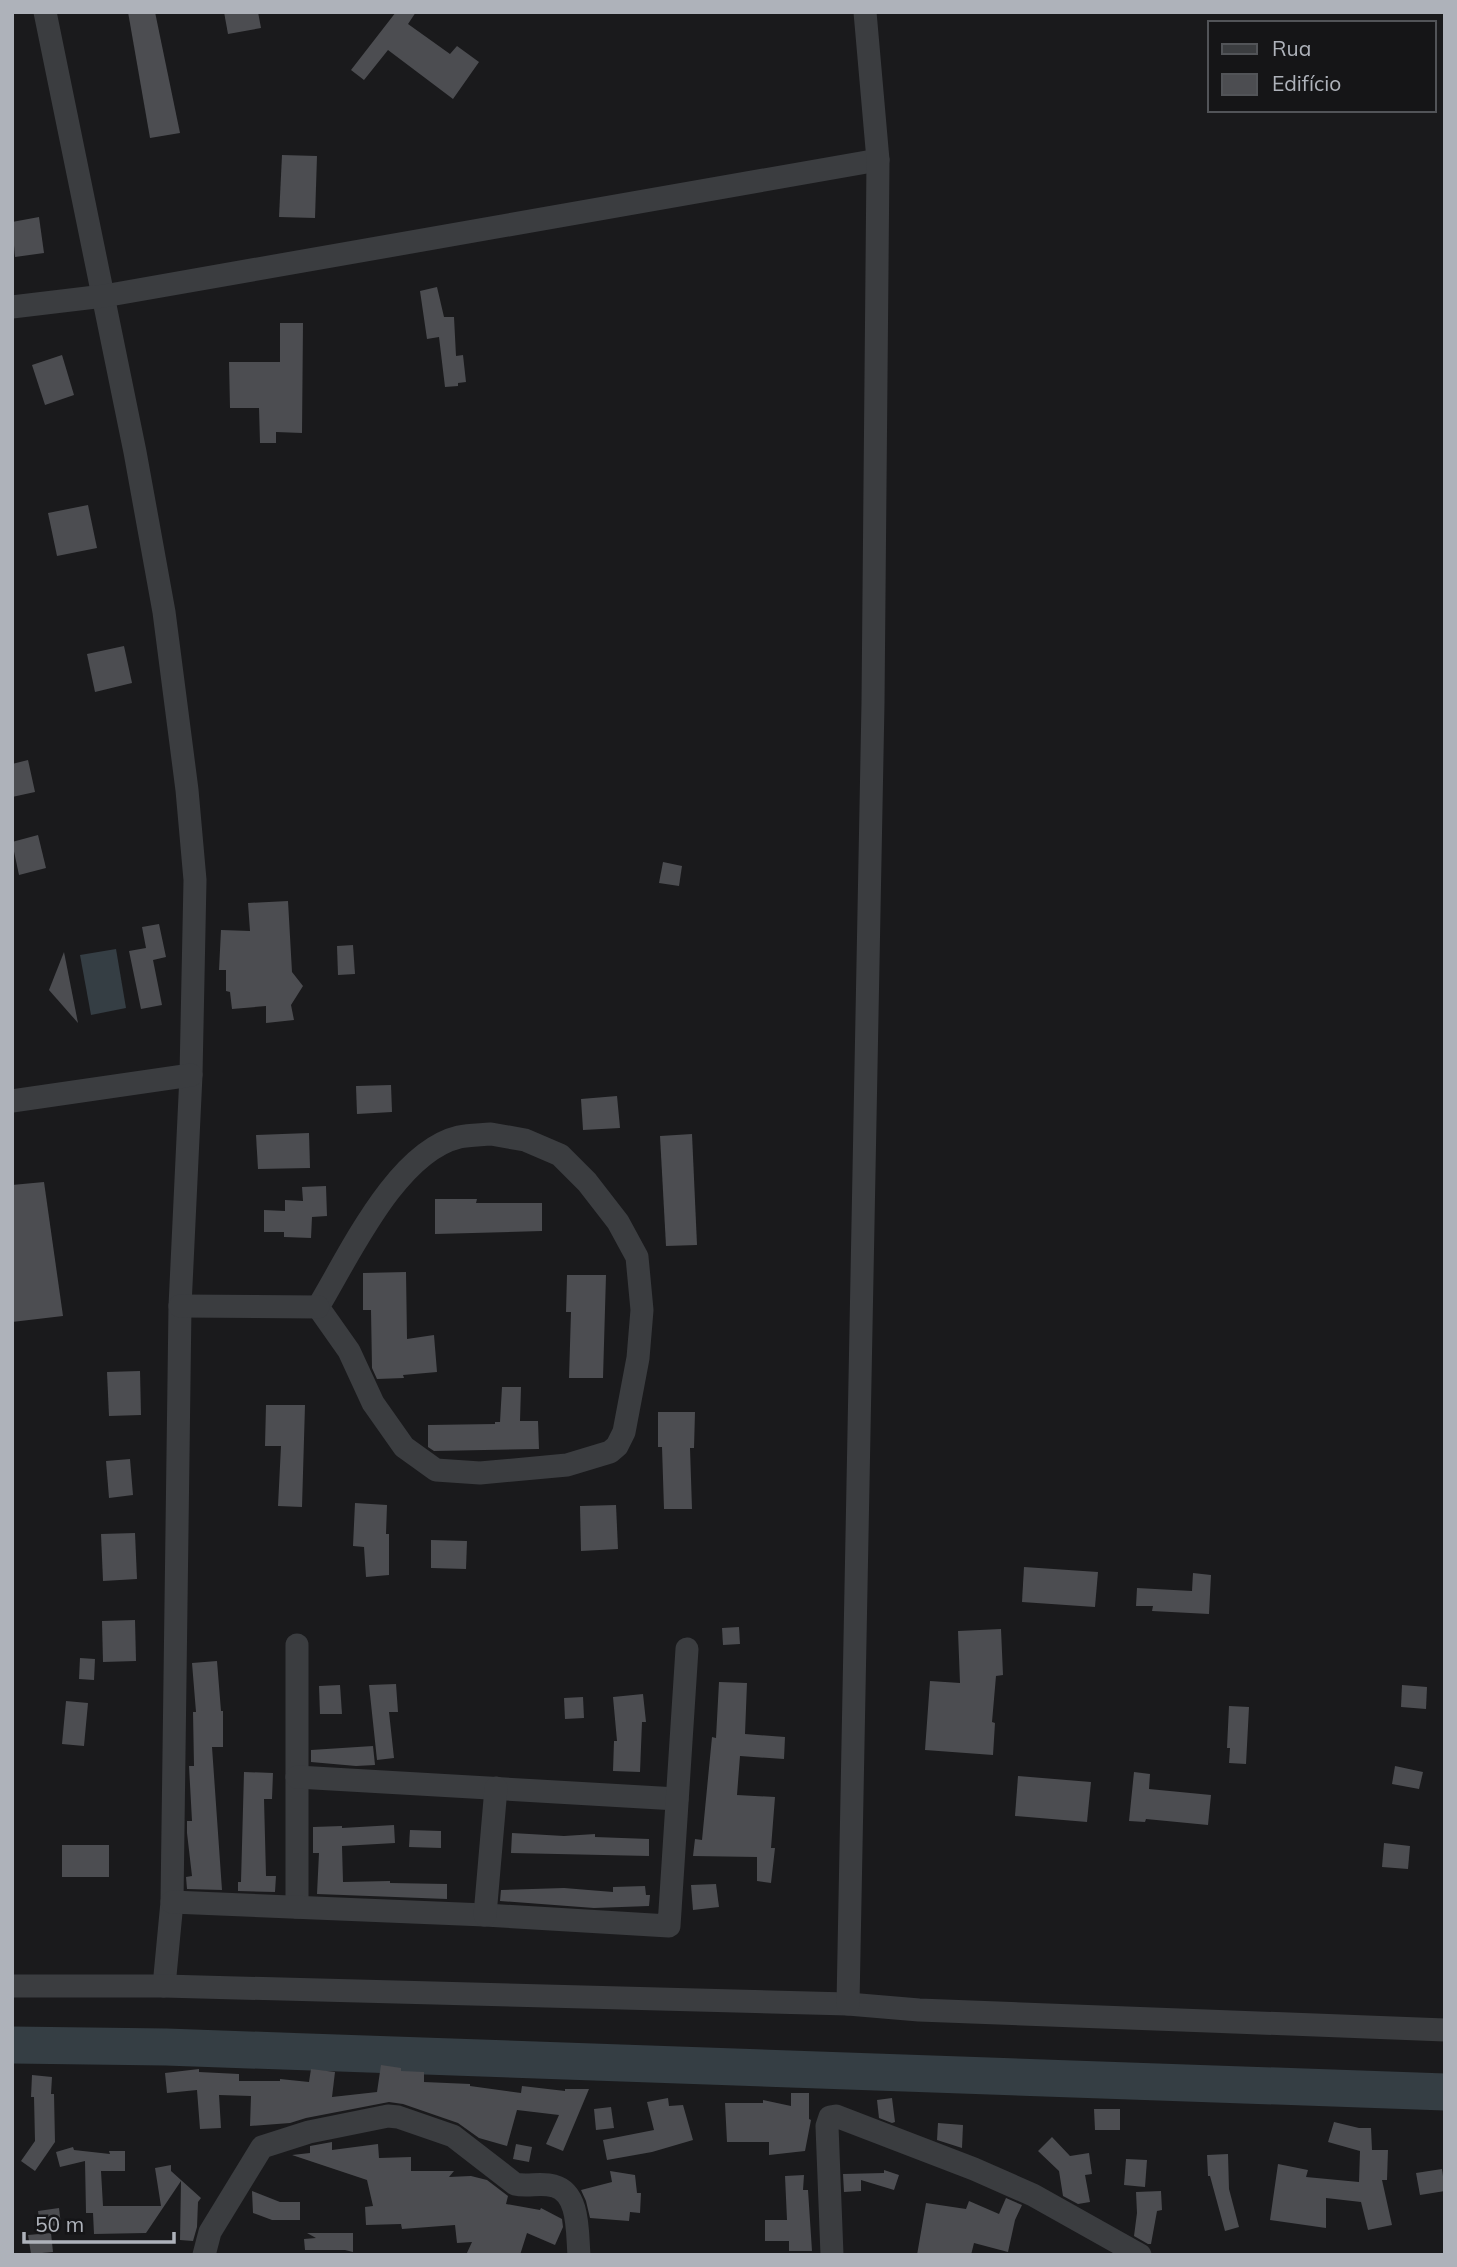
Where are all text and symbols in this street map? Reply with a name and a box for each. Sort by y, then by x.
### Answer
legend [1208,21,1436,112]
text: Rua [1272,35,1311,61]
text: Edifício [1272,70,1341,96]
scale bar [24,2200,175,2244]
text: 50 m [35,2211,84,2237]

